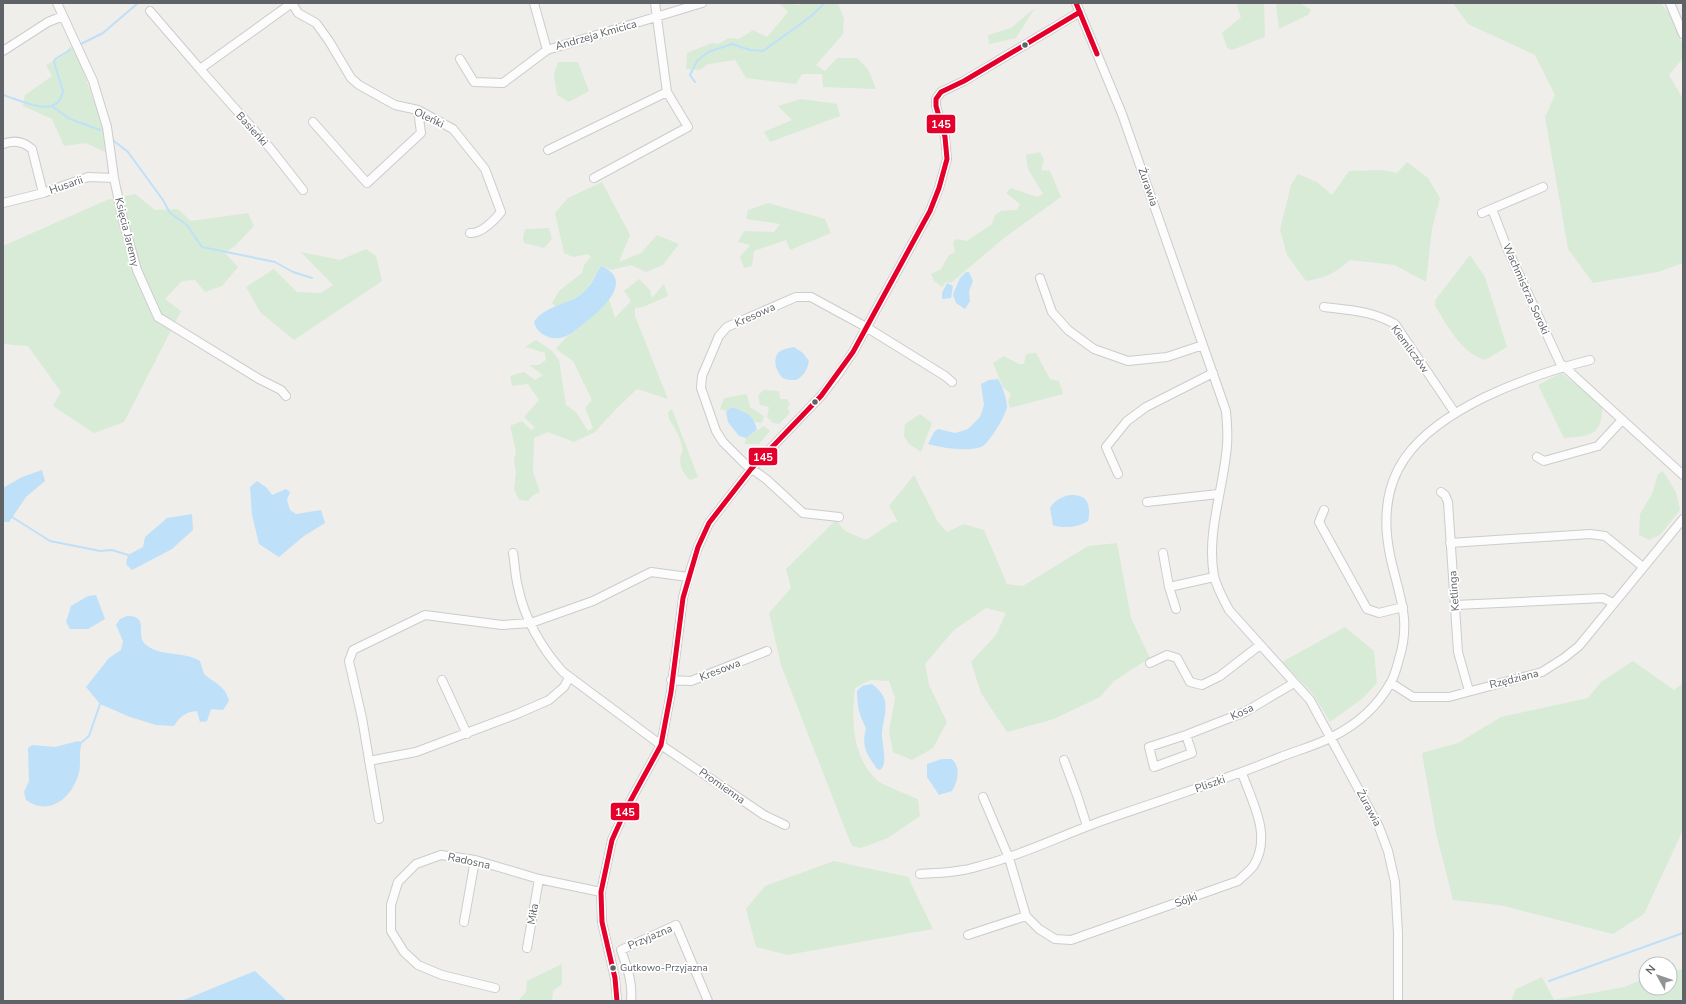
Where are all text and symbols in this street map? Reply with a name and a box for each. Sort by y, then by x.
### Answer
street label: Andrzeja Kmicica [554,16,639,54]
unlabelled marker [1020,40,1030,50]
street label: Oleńki [411,104,447,132]
street label: Basieńki [233,109,271,149]
line badge: 145 [926,114,956,134]
text: 145 [931,117,951,132]
street label: Żurawia [1134,166,1162,208]
street label: Husarii [47,172,85,198]
street label: Księcia Jaremy [111,196,143,269]
street label: Wachmistrza Soroki [1499,241,1553,337]
street label: Kresowa [732,299,778,331]
street label: Kiemliczów [1388,322,1432,376]
unlabelled marker [810,397,820,407]
line badge: 145 [748,447,778,466]
text: 145 [753,450,773,465]
street label: Ketlinga [1445,570,1463,612]
street label: Kresowa [697,655,743,685]
street label: Rzędziana [1488,666,1540,692]
street label: Kosa [1228,700,1256,724]
street label: Promienna [696,765,748,807]
street label: Pliszki [1193,772,1227,796]
street label: Żurawia [1353,787,1385,829]
line badge: 145 [610,802,640,821]
text: 145 [615,805,635,820]
street label: Radosna [446,849,492,873]
street label: Sójki [1172,889,1200,911]
street label: Miła [524,902,542,926]
street label: Przyjazna [625,921,675,953]
north arrow [1638,956,1678,996]
place label: Gutkowo-Przyjazna [620,961,708,975]
text: N [1642,962,1659,978]
marker: Gutkowo-Przyjazna [608,963,618,973]

